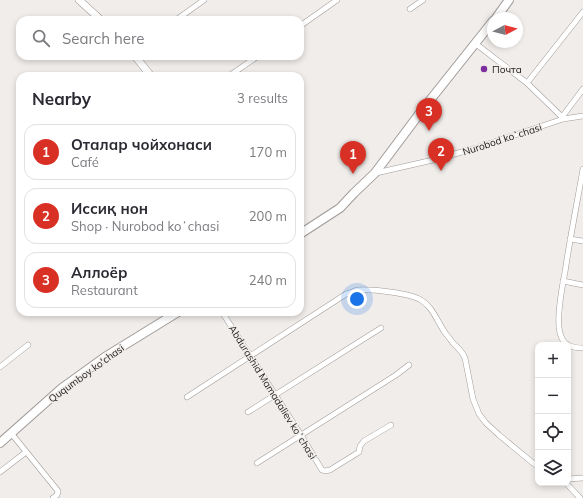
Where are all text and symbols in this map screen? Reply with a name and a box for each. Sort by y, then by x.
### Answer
north arrow [487,12,523,48]
search box [16,16,304,60]
icon: search [30,27,52,49]
text: Search here [62,29,144,48]
place label: Почта [492,63,522,76]
marker: Почта [479,64,489,74]
text: Nearby [32,88,91,109]
text: 3 results [237,90,288,106]
pin: 3 [416,98,442,131]
street label: Nurobod koʻchasi [461,121,544,158]
text: Оталар чойхонаси [71,135,212,154]
pin: 2 [428,138,454,171]
pin: 1 [340,141,366,174]
text: 1 [42,144,50,160]
text: 170 m [249,144,287,160]
text: Café [71,154,99,170]
text: Иссиқ нон [71,199,148,218]
text: 2 [42,208,50,224]
text: 200 m [249,208,287,224]
text: Shop · Nurobod koʻchasi [71,218,219,234]
text: Аллоёр [71,263,128,282]
text: 3 [42,272,50,288]
text: 240 m [249,272,287,288]
text: Restaurant [71,282,138,298]
your location [347,289,367,309]
street label: Abdurashid Mamadaliev koʻchasi [226,323,319,462]
street label: Ququmboy ko'chasi [46,341,127,405]
map controls [535,342,571,486]
button: + [535,342,571,378]
button: − [535,378,571,414]
button: locate [535,414,571,450]
button: layers [535,450,571,486]

